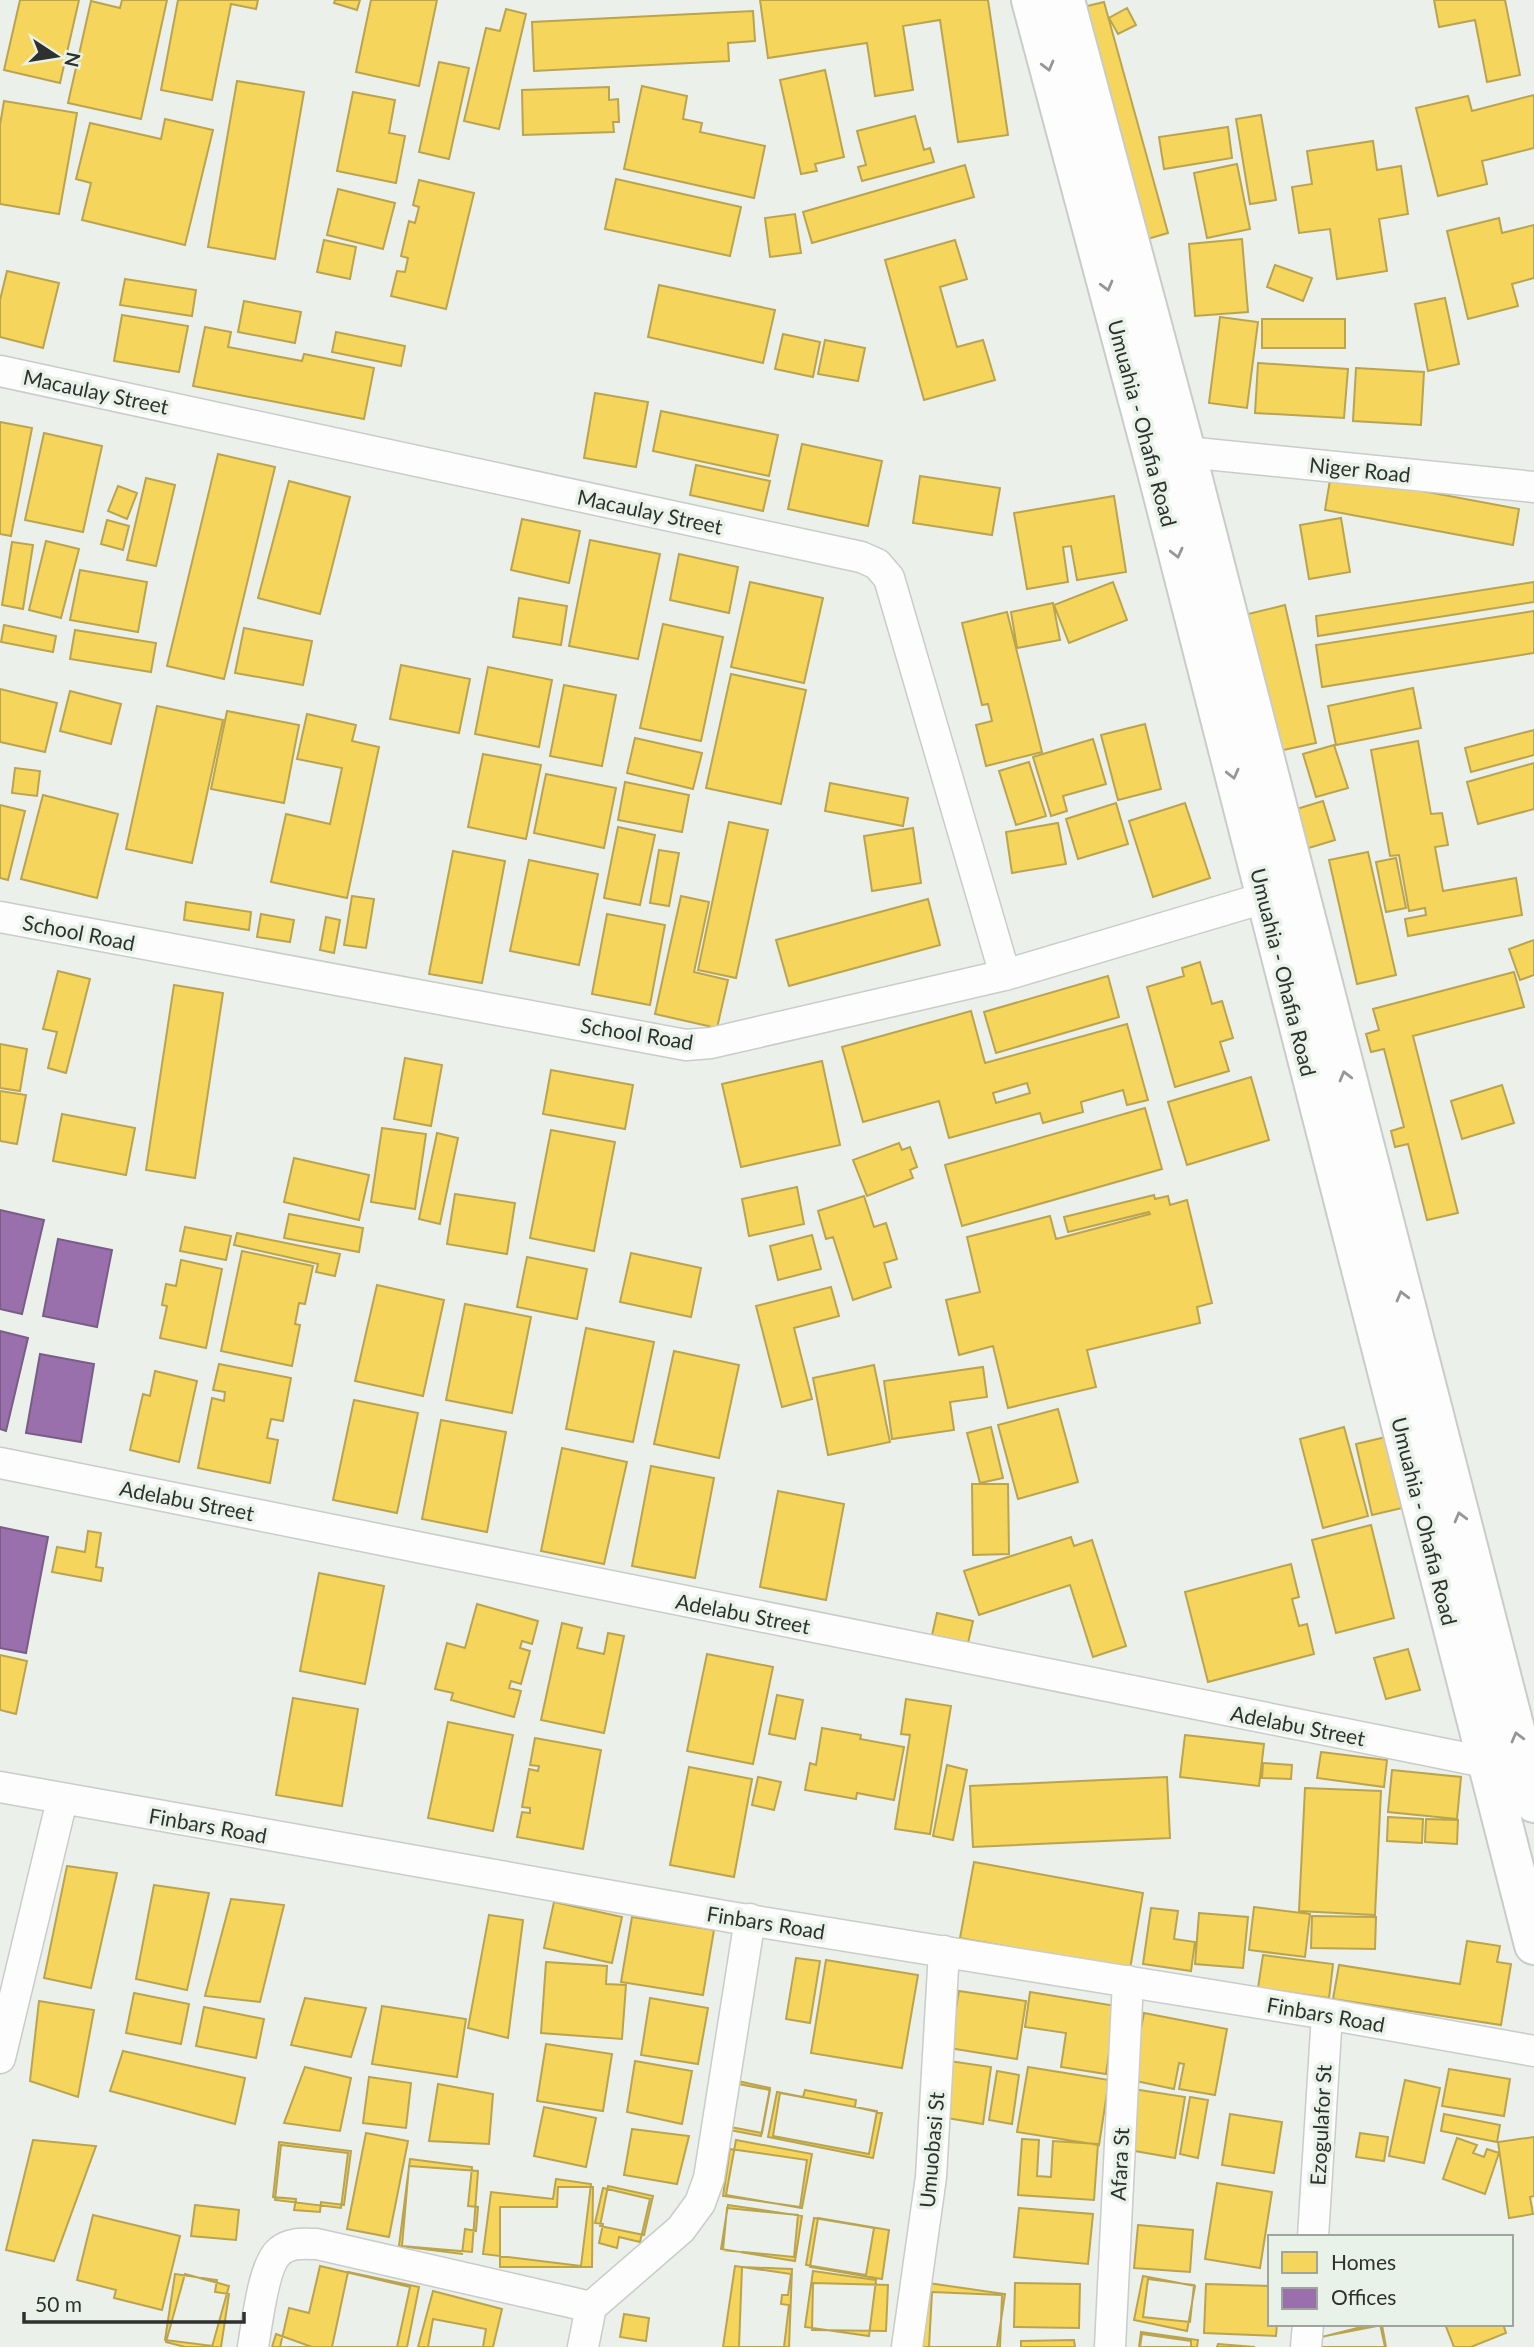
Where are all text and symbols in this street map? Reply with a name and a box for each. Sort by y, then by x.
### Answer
north arrow [21,21,91,91]
text: N [60,50,86,69]
one-way arrow [1040,60,1055,72]
one-way arrow [1099,280,1113,292]
street label: Umuahia - Ohafia Road [1103,317,1183,529]
street label: Macaulay Street [21,363,171,419]
street label: Niger Road [1308,451,1412,487]
street label: Macaulay Street [575,483,725,539]
one-way arrow [1169,547,1183,559]
one-way arrow [1225,768,1239,780]
street label: Umuahia - Ohafia Road [1246,865,1322,1079]
street label: School Road [21,909,137,955]
street label: School Road [579,1012,695,1054]
one-way arrow [1339,1070,1353,1082]
one-way arrow [1396,1291,1411,1303]
street label: Umuahia - Ohafia Road [1387,1414,1463,1628]
street label: Adelabu Street [118,1475,257,1525]
one-way arrow [1454,1511,1468,1523]
street label: Adelabu Street [674,1588,813,1638]
street label: Adelabu Street [1229,1700,1368,1750]
one-way arrow [1511,1731,1525,1743]
street label: Finbars Road [147,1802,269,1848]
street label: Finbars Road [705,1900,827,1944]
street label: Finbars Road [1265,1991,1387,2037]
street label: Ezogulafor St [1304,2063,1336,2186]
street label: Umuobasi St [913,2091,949,2209]
street label: Afara St [1105,2126,1133,2201]
legend [1268,2235,1513,2326]
text: Homes [1331,2249,1396,2274]
scale bar [24,2280,245,2324]
text: Offices [1331,2284,1396,2309]
text: 50 m [35,2291,82,2316]

